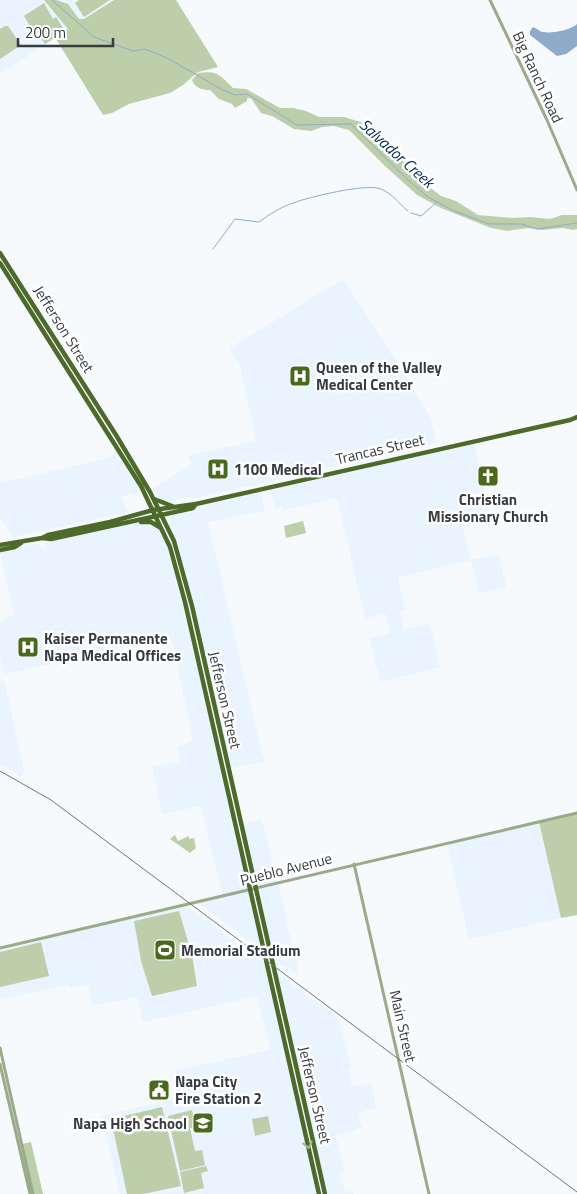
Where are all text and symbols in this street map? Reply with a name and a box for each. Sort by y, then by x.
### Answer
scale bar [18,15,112,47]
text: 200 m [25,21,66,44]
street label: Big Ranch Road [507,27,569,127]
water label: Salvador Creek [354,113,441,195]
street label: Jefferson Street [28,281,100,378]
place label: Queen of the Valley Medical Center [316,356,442,396]
hospital icon: Queen of the Valley Medical Center [288,364,312,388]
street label: Trancas Street [333,427,427,470]
hospital icon: 1100 Medical [206,457,230,481]
place label: 1100 Medical [234,458,322,481]
church icon: Christian Missionary Church [476,464,500,488]
place label: Christian Missionary Church [428,488,548,528]
place label: Kaiser Permanente Napa Medical Offices [44,627,181,667]
hospital icon: Kaiser Permanente Napa Medical Offices [16,635,40,659]
street label: Jefferson Street [203,649,248,752]
street label: Pueblo Avenue [238,846,334,892]
sports icon: Memorial Stadium [153,938,177,962]
place label: Memorial Stadium [181,939,301,962]
street label: Main Street [384,988,423,1065]
street label: Jefferson Street [293,1044,338,1147]
place label: Napa City Fire Station 2 [175,1070,262,1110]
public building icon: Napa City Fire Station 2 [147,1078,171,1102]
school or university icon: Napa High School [191,1111,215,1135]
place label: Napa High School [73,1112,187,1135]
one-way arrow [302,1141,313,1150]

